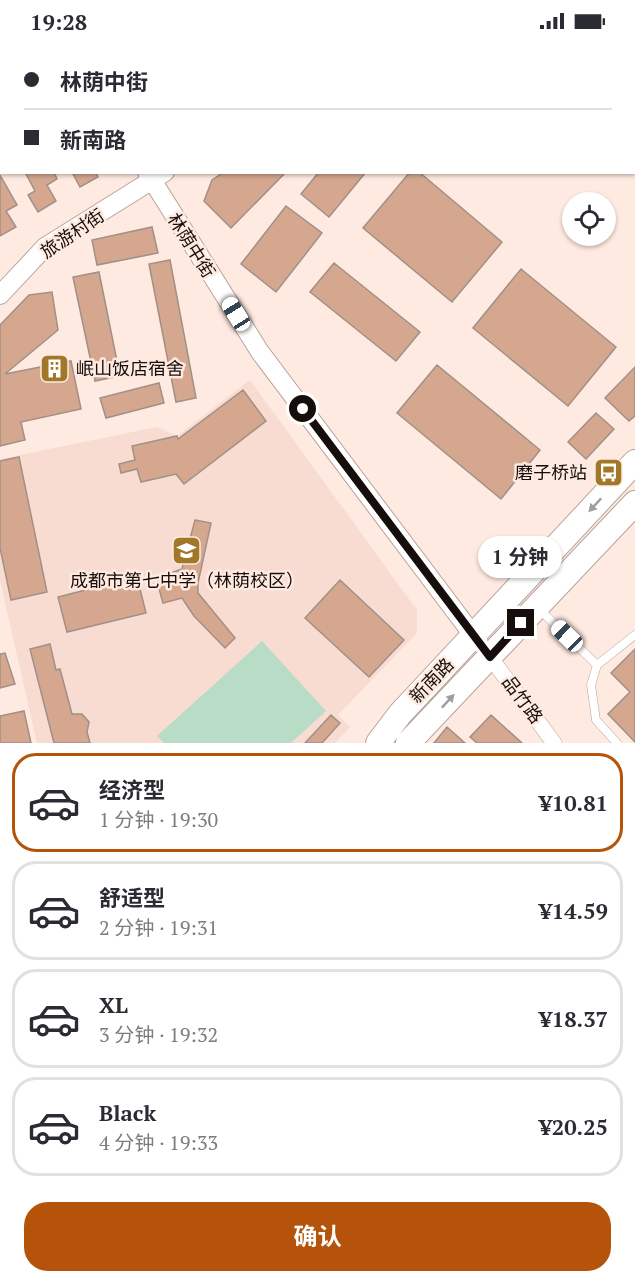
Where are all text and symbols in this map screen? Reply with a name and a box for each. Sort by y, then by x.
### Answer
text: 19:28 [30,7,87,36]
text: 林荫中街 [60,67,148,96]
text: 新南路 [60,125,126,154]
map controls [562,192,616,246]
button: locate [562,192,616,246]
street label: 旅游村街 [35,203,109,263]
street label: 林荫中街 [163,208,221,282]
car [219,294,253,334]
building icon: 岷山饭店宿舍 [39,352,71,384]
place label: 岷山饭店宿舍 [76,356,184,380]
route start [289,395,316,422]
bus stop icon: 磨子桥站 [592,456,624,488]
place label: 磨子桥站 [515,460,587,484]
one-way arrow [589,497,602,512]
school or university icon: 成都市第七中学（林荫校区） [171,535,203,567]
callout: 1 分钟 [479,536,563,578]
text: 1 分钟 [492,543,548,570]
place label: 成都市第七中学（林荫校区） [70,568,304,592]
route end [507,609,534,636]
car [548,617,586,655]
street label: 新南路 [404,652,458,708]
street label: 品竹路 [497,670,549,728]
one-way arrow [441,694,455,708]
text: 经济型 [99,775,165,804]
icon: car [27,776,81,830]
text: ¥10.81 [539,788,608,817]
text: 1 分钟 · 19:30 [99,806,218,833]
text: 舒适型 [99,883,165,912]
icon: car [27,884,81,938]
text: ¥14.59 [539,896,608,925]
text: 2 分钟 · 19:31 [99,914,218,941]
text: XL [99,990,128,1019]
icon: car [27,992,81,1046]
text: ¥18.37 [539,1004,608,1033]
text: 3 分钟 · 19:32 [99,1021,218,1048]
text: Black [99,1098,156,1127]
icon: car [27,1100,81,1154]
text: ¥20.25 [539,1112,608,1141]
text: 4 分钟 · 19:33 [99,1129,218,1156]
button: 确认 [24,1202,611,1271]

